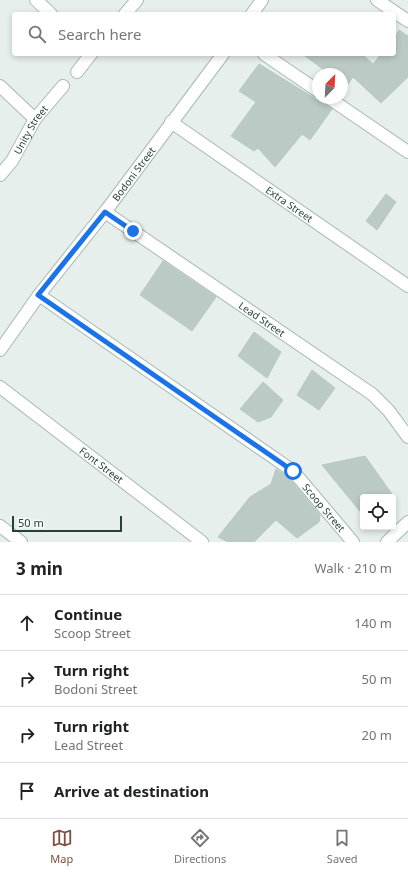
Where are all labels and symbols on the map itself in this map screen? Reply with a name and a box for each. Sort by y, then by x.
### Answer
north arrow [312,68,348,104]
street label: Unity Street [10,102,51,157]
street label: Bodoni Street [109,144,158,204]
street label: Extra Street [263,183,316,225]
route end [124,222,142,240]
street label: Lead Street [236,298,288,340]
street label: Font Street [77,444,127,486]
route start [284,462,302,480]
street label: Scoop Street [300,481,349,535]
scale bar [12,514,122,533]

